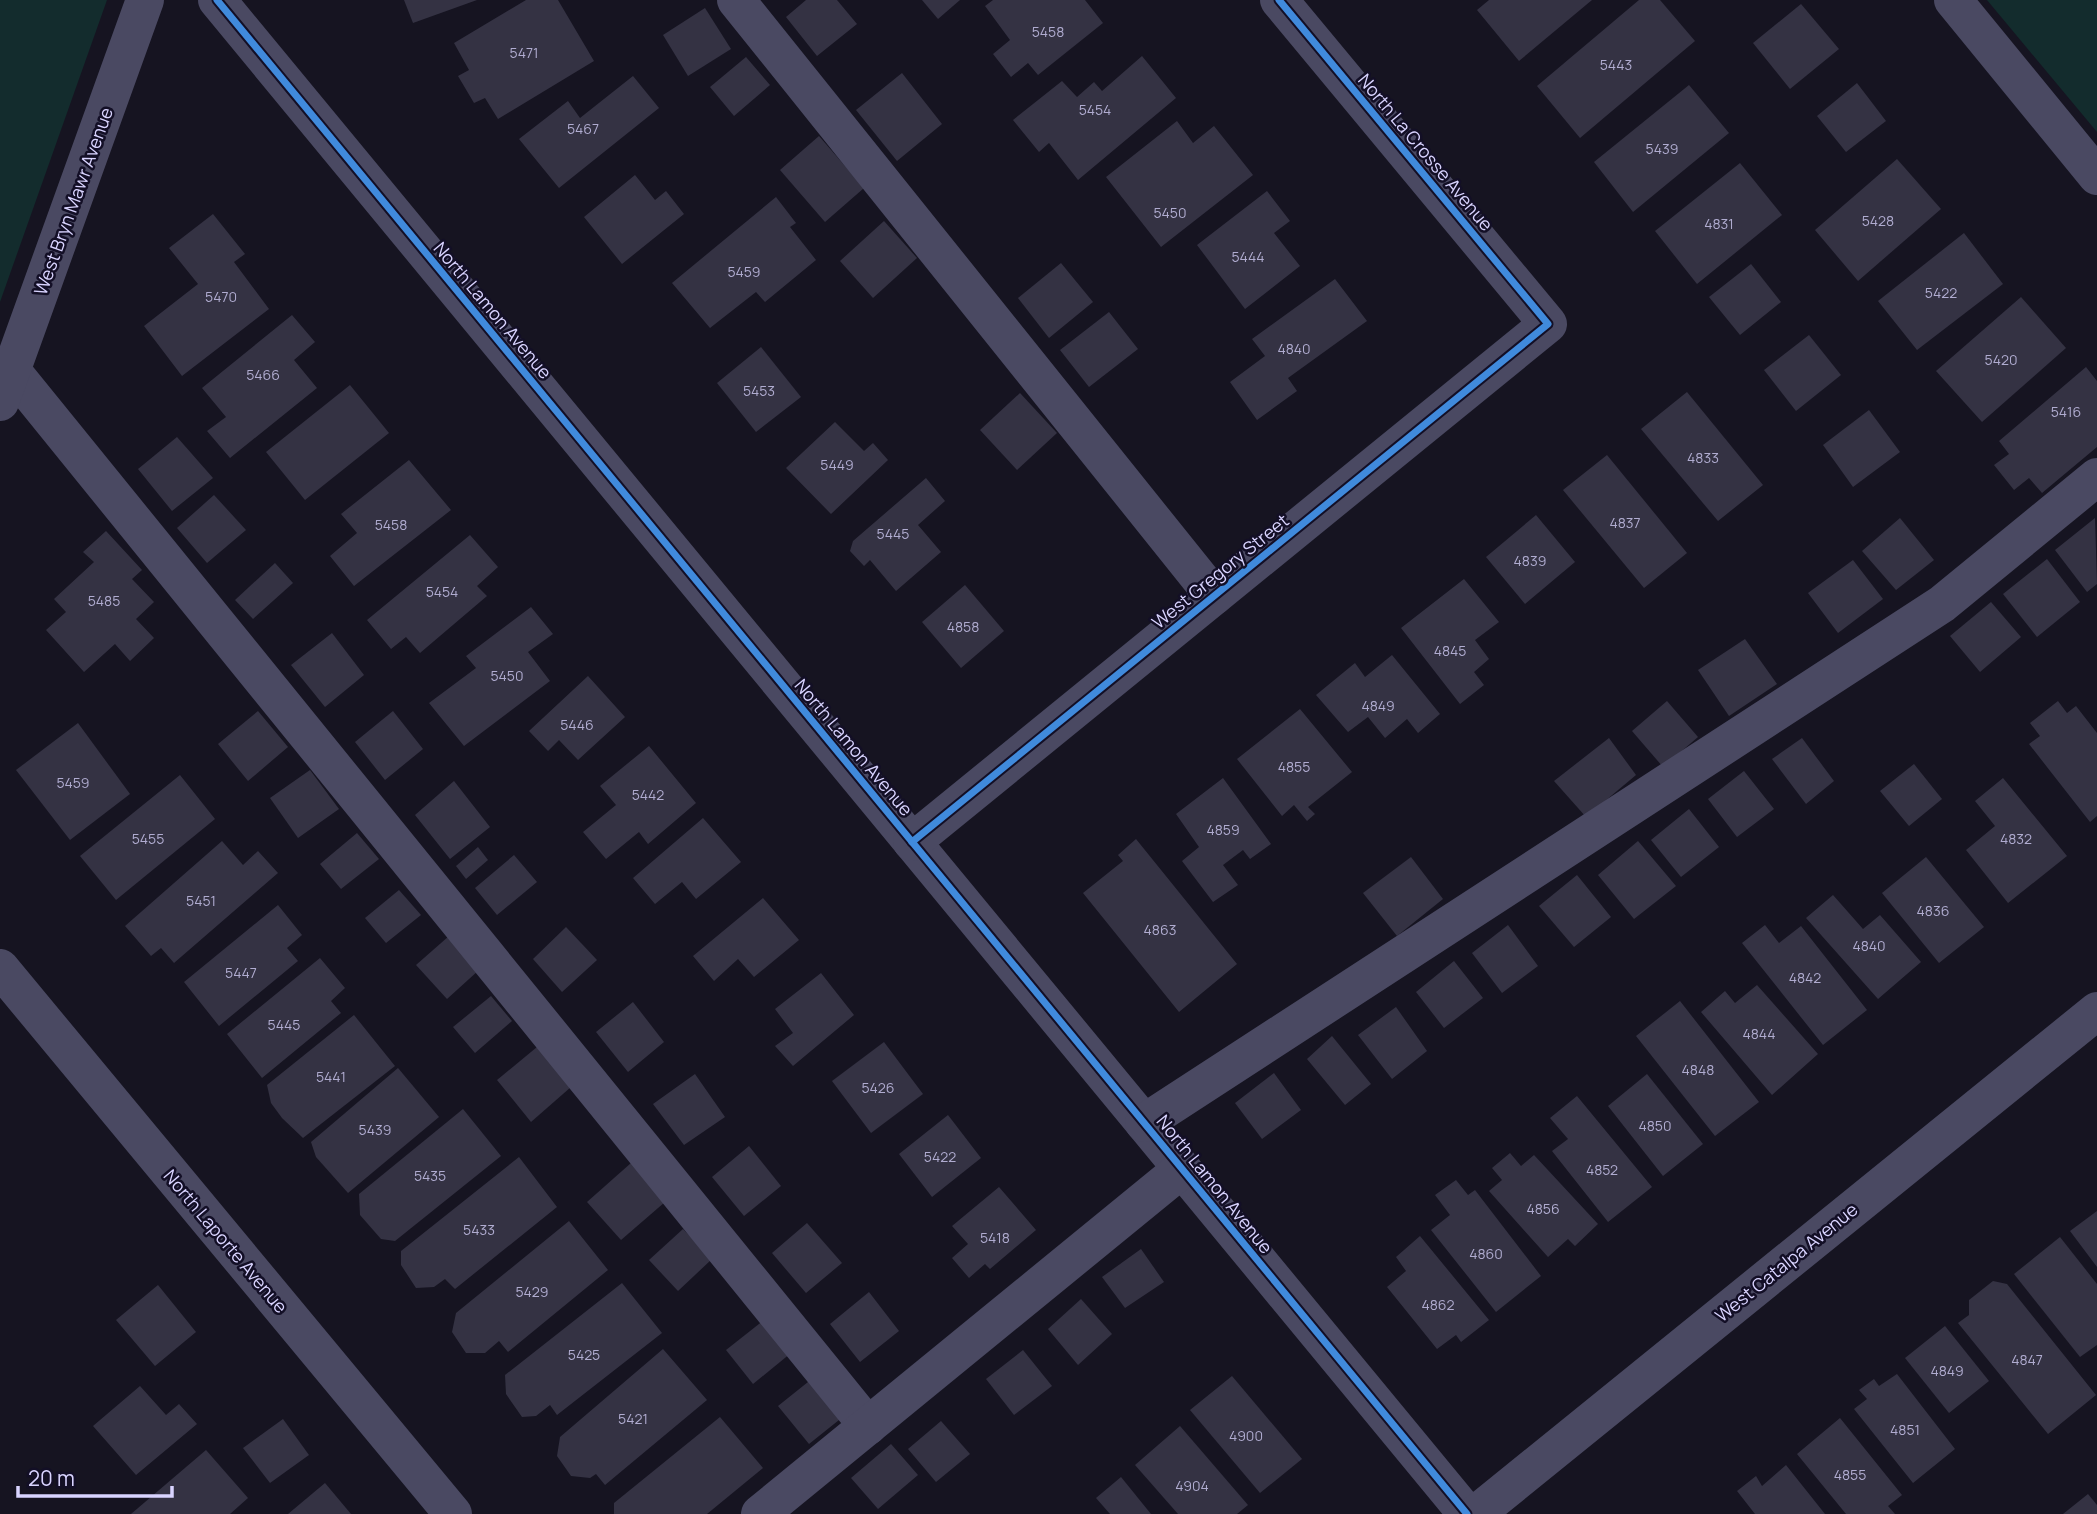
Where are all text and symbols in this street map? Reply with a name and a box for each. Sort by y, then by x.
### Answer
house number: 5458 [1032,22,1064,41]
house number: 5471 [510,43,538,62]
house number: 5443 [1600,55,1632,74]
street label: North La Crosse Avenue [1353,68,1499,236]
house number: 5454 [1079,100,1111,119]
street label: West Bryn Mawr Avenue [28,104,118,298]
house number: 5467 [567,119,599,138]
house number: 5439 [1646,139,1678,158]
house number: 5450 [1154,203,1186,222]
house number: 5428 [1862,211,1894,230]
house number: 4831 [1704,214,1734,233]
street label: North Lamon Avenue [429,236,557,384]
house number: 5444 [1231,247,1265,266]
house number: 5459 [727,262,761,281]
house number: 5422 [1925,283,1957,302]
house number: 5470 [205,287,237,306]
house number: 4840 [1277,339,1311,358]
house number: 5420 [1985,350,2017,369]
house number: 5466 [246,365,280,384]
house number: 5453 [743,381,775,400]
house number: 5416 [2051,402,2081,421]
house number: 4833 [1687,448,1719,467]
house number: 5449 [820,455,854,474]
street label: West Gregory Street [1147,508,1293,634]
house number: 4837 [1609,513,1641,532]
house number: 5458 [375,515,407,534]
house number: 5445 [877,524,909,543]
house number: 4839 [1514,551,1546,570]
house number: 5454 [426,582,458,601]
house number: 5485 [88,591,120,610]
house number: 4858 [947,617,979,636]
house number: 4845 [1434,641,1466,660]
house number: 5450 [491,666,523,685]
street label: North Lamon Avenue [790,673,918,821]
house number: 4849 [1361,696,1395,715]
house number: 5446 [560,715,594,734]
house number: 4855 [1278,757,1310,776]
house number: 5459 [56,773,90,792]
house number: 5442 [632,785,664,804]
house number: 4859 [1206,820,1240,839]
house number: 5455 [132,829,164,848]
house number: 4832 [2000,829,2032,848]
house number: 5451 [186,891,216,910]
house number: 4836 [1917,901,1949,920]
house number: 4863 [1144,920,1176,939]
house number: 4840 [1852,936,1886,955]
house number: 5447 [225,963,257,982]
house number: 4842 [1789,968,1821,987]
house number: 5445 [268,1015,300,1034]
house number: 4844 [1742,1024,1776,1043]
house number: 4848 [1682,1060,1714,1079]
house number: 5441 [316,1067,346,1086]
house number: 5426 [861,1078,895,1097]
street label: North Lamon Avenue [1152,1110,1278,1258]
house number: 4850 [1638,1116,1672,1135]
house number: 5439 [359,1120,391,1139]
house number: 5422 [924,1147,956,1166]
house number: 4852 [1586,1160,1618,1179]
street label: North Laporte Avenue [159,1164,293,1318]
house number: 5435 [414,1166,446,1185]
street label: West Catalpa Avenue [1710,1197,1862,1327]
house number: 4856 [1526,1199,1560,1218]
house number: 5433 [463,1220,495,1239]
house number: 5418 [980,1228,1010,1247]
house number: 4860 [1469,1244,1503,1263]
house number: 5429 [515,1282,549,1301]
house number: 4862 [1421,1295,1455,1314]
house number: 5425 [568,1345,600,1364]
house number: 4847 [2011,1350,2043,1369]
house number: 4849 [1930,1361,1964,1380]
house number: 5421 [618,1409,648,1428]
house number: 4851 [1890,1420,1920,1439]
house number: 4900 [1229,1426,1263,1445]
scale bar [18,1454,172,1498]
text: 20 m [28,1464,75,1492]
house number: 4855 [1834,1465,1866,1484]
house number: 4904 [1175,1476,1209,1495]

